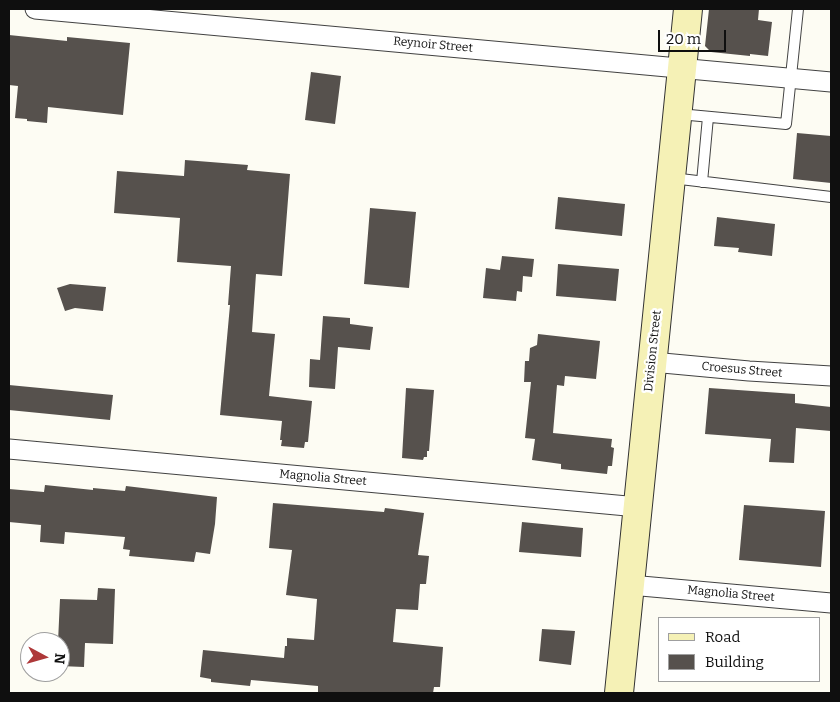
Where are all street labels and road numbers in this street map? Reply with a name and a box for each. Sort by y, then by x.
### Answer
street label: Reynoir Street [393,34,473,56]
street label: Division Street [642,310,664,392]
street label: Croesus Street [701,359,783,381]
street label: Magnolia Street [279,467,367,489]
street label: Magnolia Street [687,583,775,605]

